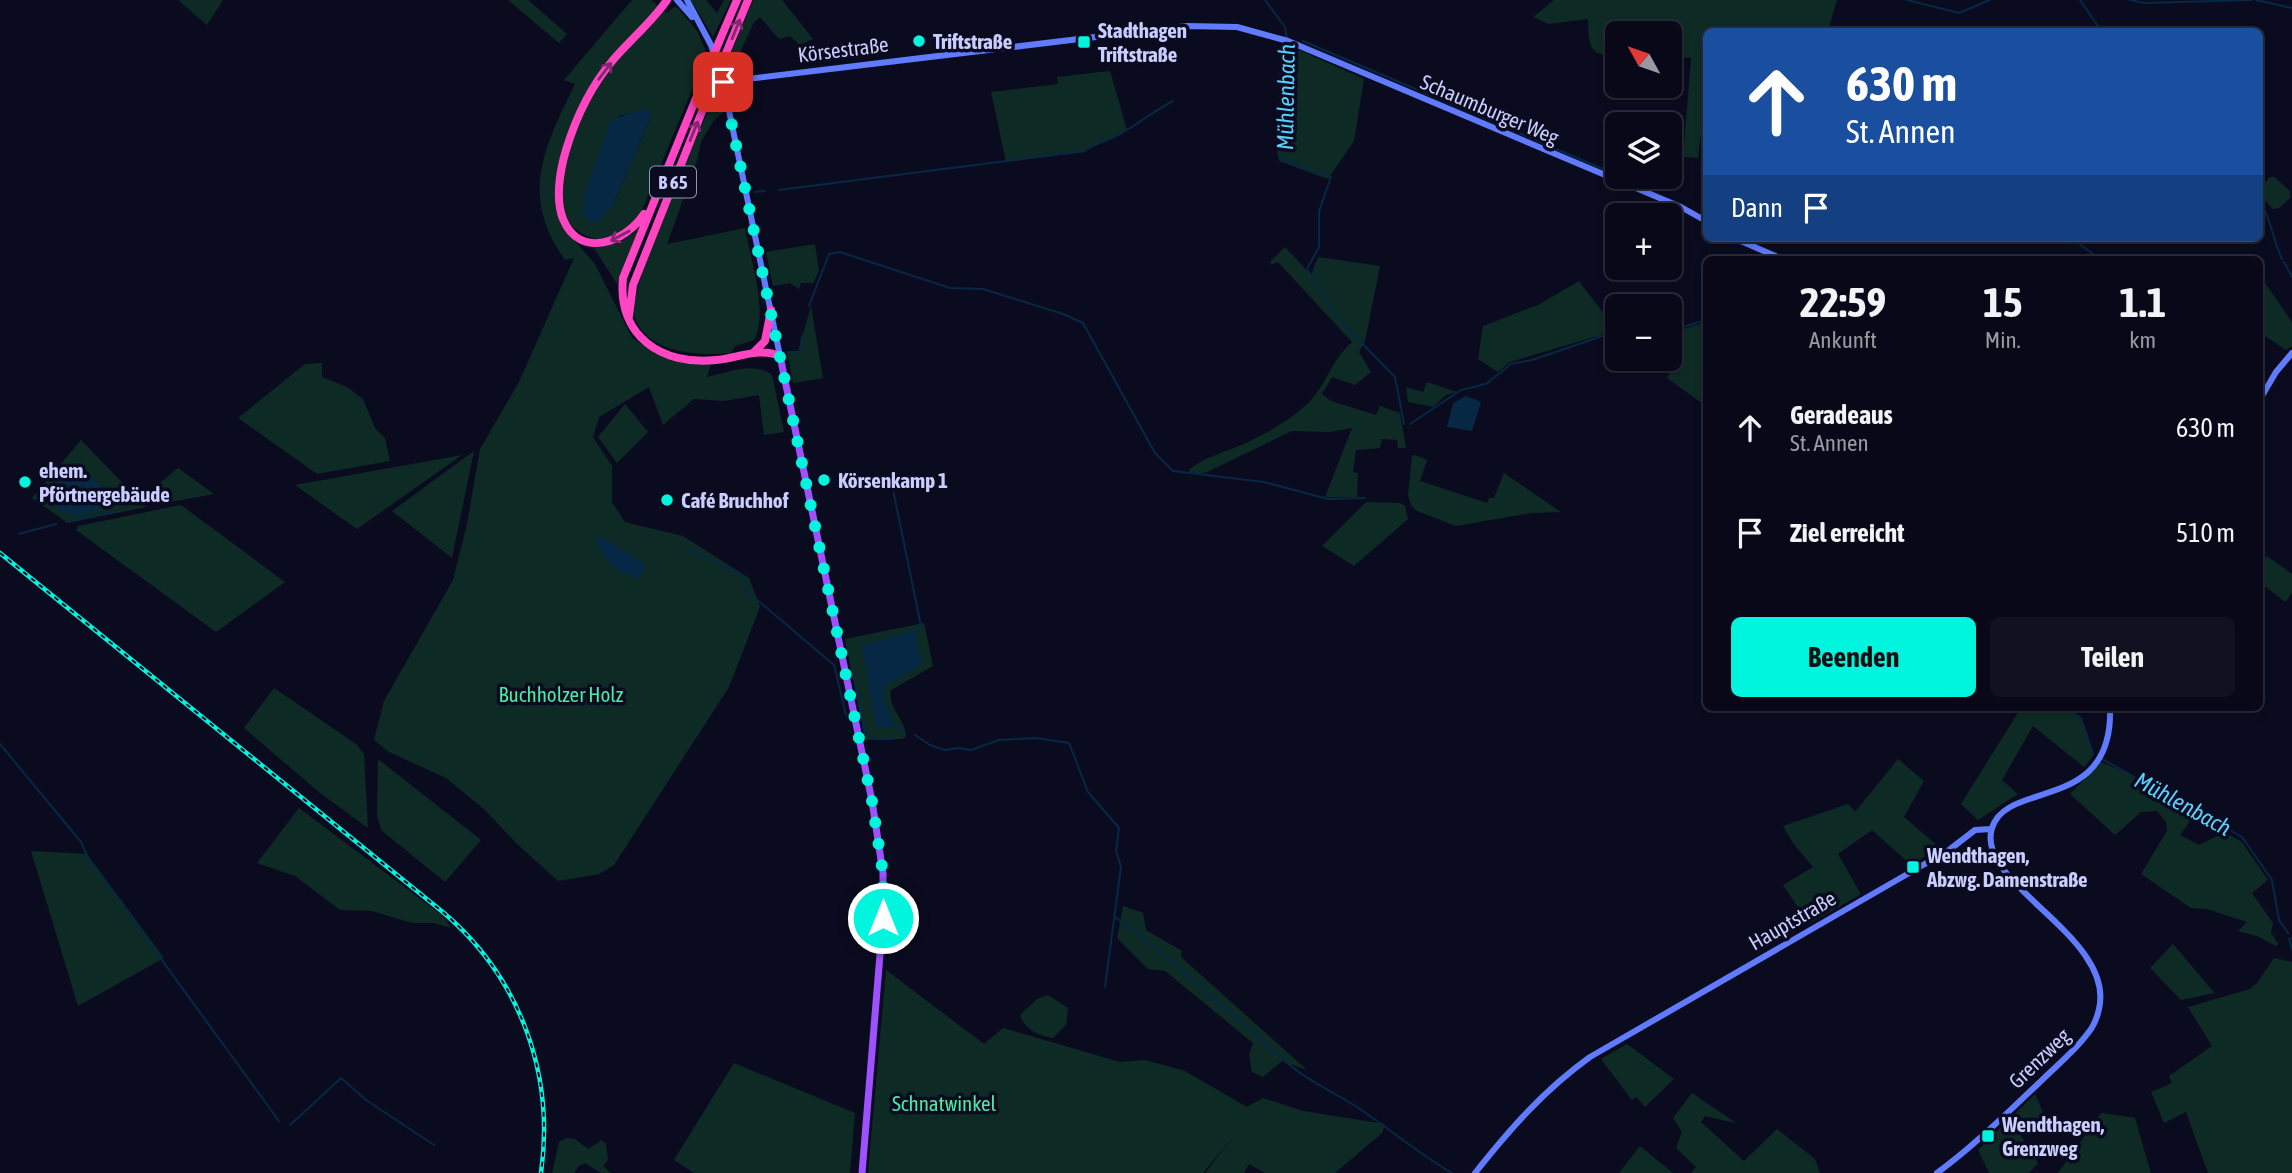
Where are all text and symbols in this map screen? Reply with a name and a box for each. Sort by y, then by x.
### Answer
place label: Stadthagen Triftstraße [1098,18,1187,66]
one-way arrow [731,19,744,40]
north arrow [1605,21,1682,98]
map controls [1605,21,1682,371]
place label: Triftstraße [933,29,1012,53]
street label: Körsestraße [796,32,890,66]
marker: Triftstraße [911,33,927,49]
marker: Stadthagen Triftstraße [1076,34,1092,50]
water label: Mühlenbach [1272,44,1300,150]
pin [693,52,753,112]
text: 630 m [1846,55,1957,111]
icon: ahead [1731,56,1822,147]
one-way arrow [597,62,612,80]
icon: arrive [704,63,742,101]
street label: Schaumburger Weg [1417,69,1563,149]
button: layers [1605,112,1682,189]
text: St. Annen [1846,113,1956,150]
one-way arrow [689,120,702,142]
road number: B 65 [650,166,696,198]
icon: arrive [1797,189,1835,227]
text: Dann [1731,193,1783,223]
button: + [1605,203,1682,280]
one-way arrow [610,230,631,243]
text: 22:59 [1800,278,1886,326]
text: 15 [1983,278,2022,326]
text: 1.1 [2119,278,2166,326]
button: − [1605,294,1682,371]
text: Ankunft [1809,327,1877,353]
text: Min. [1985,327,2021,353]
text: km [2129,327,2156,353]
text: Geradeaus [1790,400,1893,430]
icon: ahead [1731,409,1769,447]
text: 630 m [2176,413,2235,443]
text: St. Annen [1790,430,1869,456]
place label: ehem. Pförtnergebäude [39,458,170,506]
place label: Körsenkamp 1 [838,468,948,492]
marker: Körsenkamp 1 [816,472,832,488]
marker: ehem. Pförtnergebäude [17,474,33,490]
place label: Café Bruchhof [681,488,789,512]
marker: Café Bruchhof [659,492,675,508]
icon: arrive [1731,514,1769,552]
text: Ziel erreicht [1790,518,1905,548]
text: 510 m [2176,518,2235,548]
button: Beenden [1731,617,1976,697]
button: Teilen [1990,617,2235,697]
park label: Buchholzer Holz [499,682,624,706]
water label: Mühlenbach [2130,767,2236,841]
place label: Wendthagen, Abzwg. Damenstraße [1926,843,2088,891]
marker: Wendthagen, Abzwg. Damenstraße [1905,859,1921,875]
position arrow [846,881,920,955]
street label: Hauptstraße [1744,885,1840,955]
street label: Grenzweg [2004,1023,2074,1093]
park label: Schnatwinkel [892,1091,997,1115]
place label: Wendthagen, Grenzweg [2001,1112,2105,1160]
marker: Wendthagen, Grenzweg [1980,1128,1996,1144]

